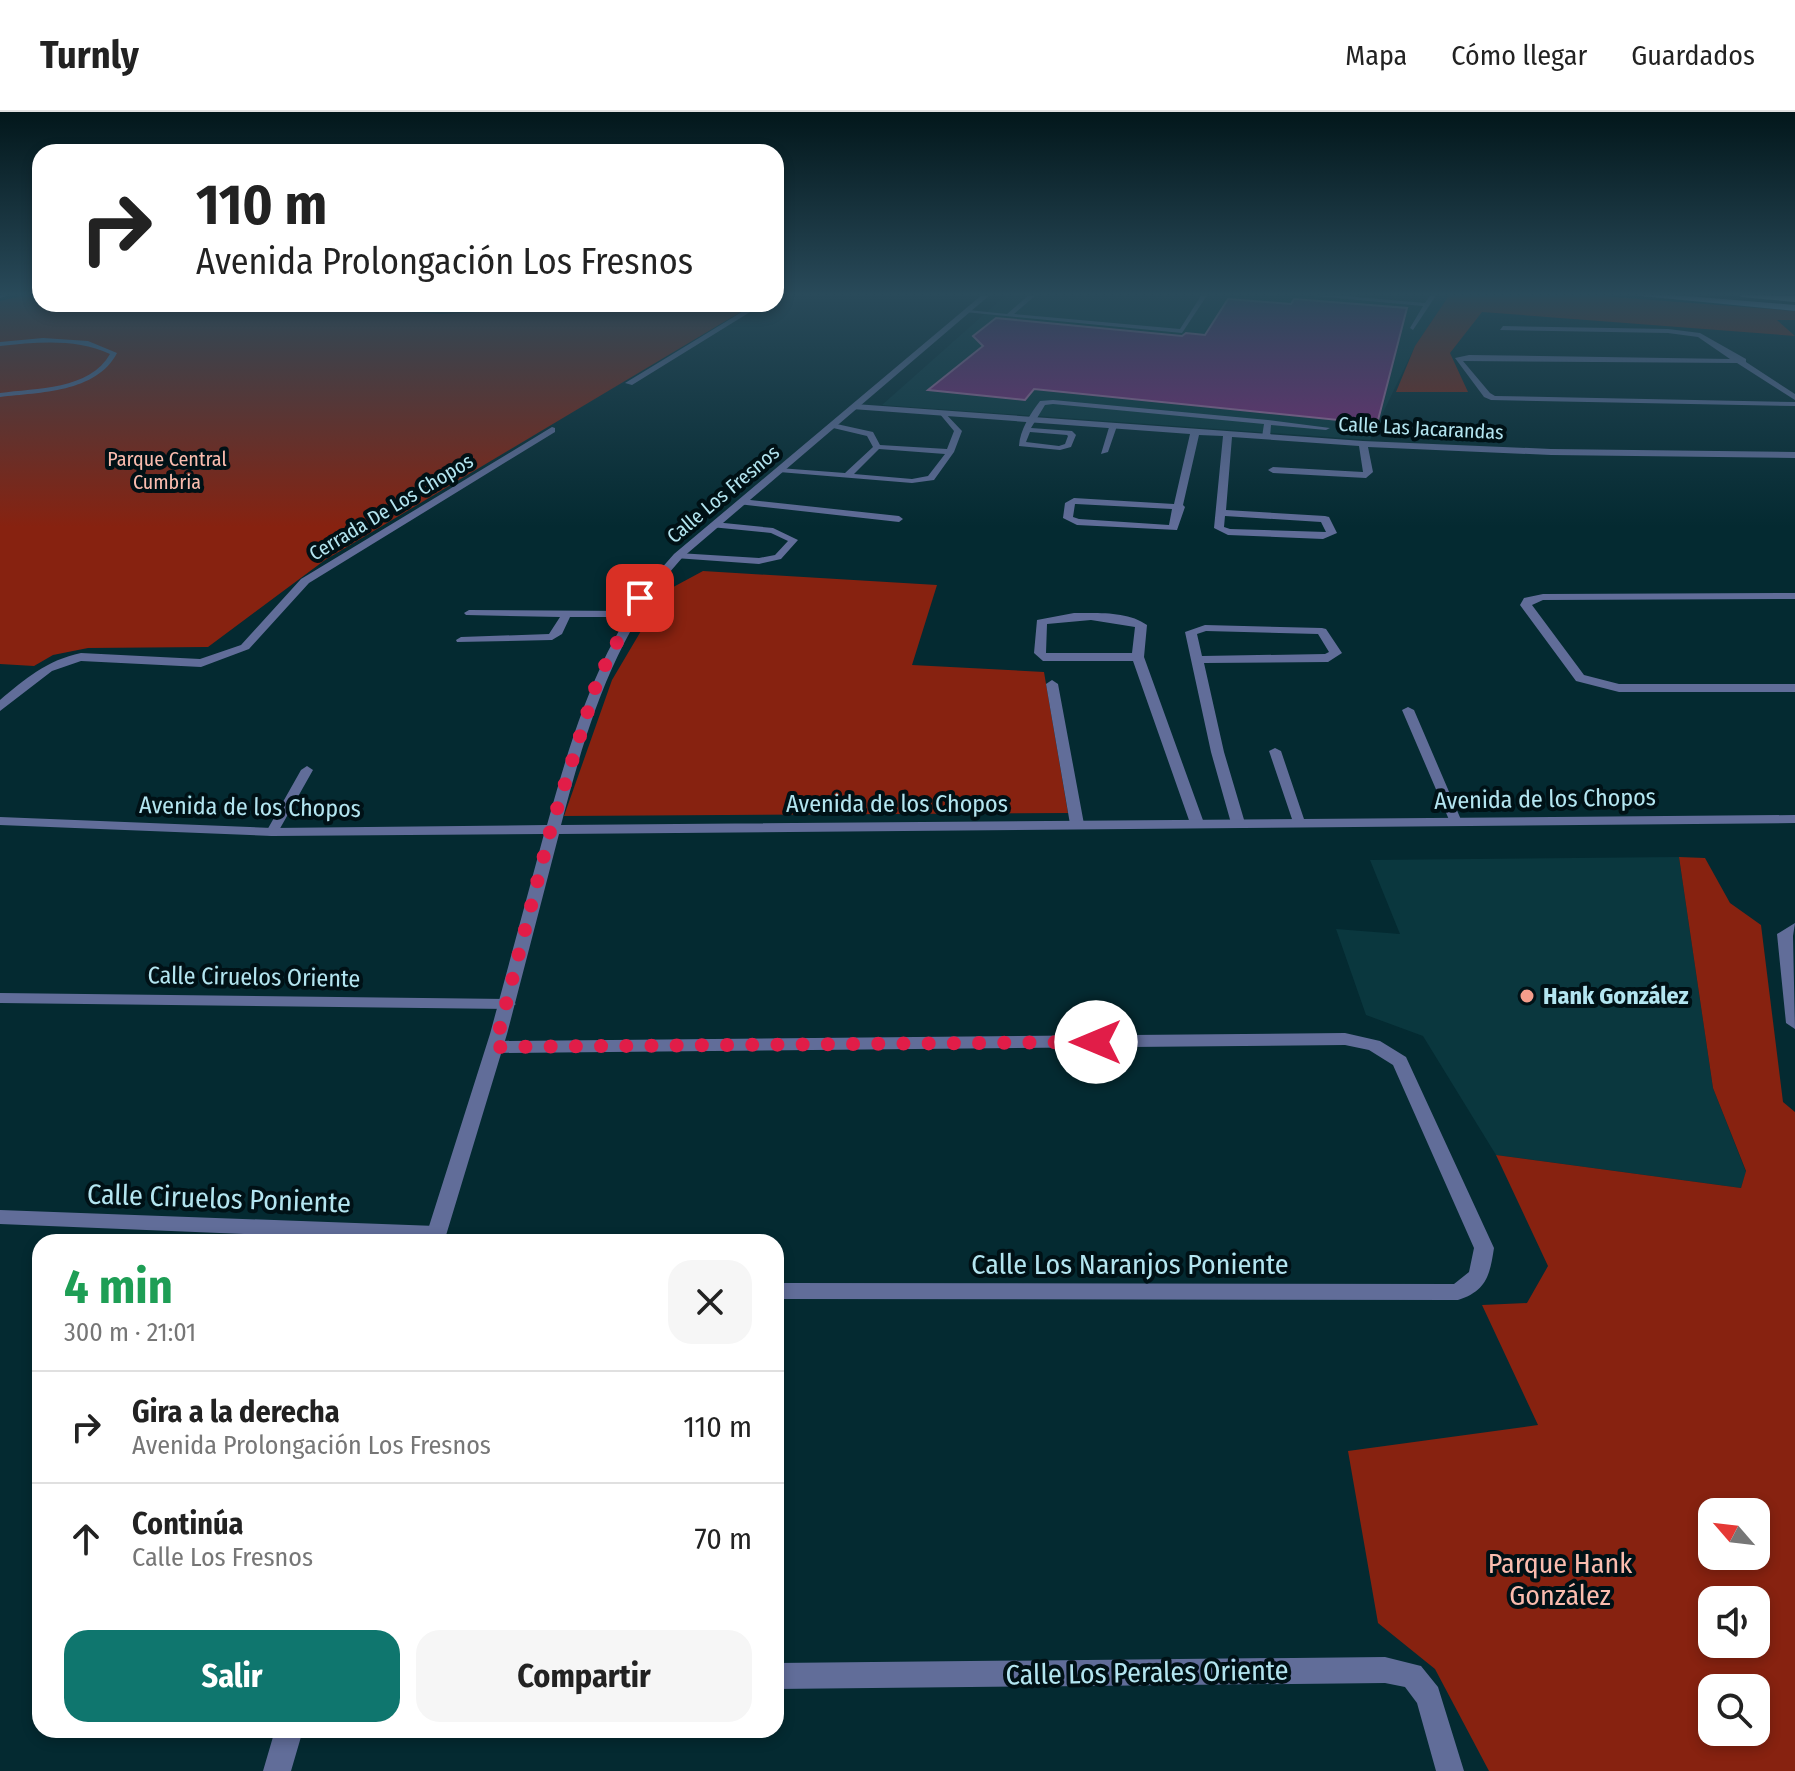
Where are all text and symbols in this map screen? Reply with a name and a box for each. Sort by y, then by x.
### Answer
text: Turnly [40,32,139,78]
text: Mapa [1345,39,1407,72]
text: Cómo llegar [1451,39,1587,72]
text: Guardados [1631,39,1755,72]
text: 110 m [196,172,327,239]
icon: right [64,176,168,280]
text: Avenida Prolongación Los Fresnos [196,240,693,284]
street label: Calle Las Jacarandas [1338,412,1504,444]
street label: Calle Los Fresnos [662,440,784,548]
park label: Parque Central Cumbria [107,447,227,494]
street label: Cerrada De Los Chopos [305,449,477,565]
pin [606,564,674,632]
icon: arrive [618,576,662,620]
street label: Avenida de los Chopos [1434,783,1656,815]
street label: Avenida de los Chopos [786,790,1008,818]
street label: Avenida de los Chopos [139,791,361,823]
street label: Calle Ciruelos Oriente [147,961,361,993]
place label: Hank González [1543,982,1689,1010]
marker: Hank González [1518,987,1536,1005]
position arrow [1054,1000,1138,1084]
street label: Calle Ciruelos Poniente [86,1177,351,1220]
street label: Calle Los Naranjos Poniente [971,1248,1289,1281]
text: 4 min [64,1258,173,1316]
button: close [668,1260,752,1344]
text: 300 m · 21:01 [64,1317,196,1348]
text: Gira a la derecha [132,1394,340,1430]
icon: right [64,1405,108,1449]
text: 110 m [683,1409,752,1445]
text: Avenida Prolongación Los Fresnos [132,1430,491,1461]
north arrow [1698,1498,1770,1570]
map controls [1698,1498,1770,1746]
text: Continúa [132,1506,243,1542]
icon: ahead [64,1517,108,1561]
text: 70 m [694,1521,752,1557]
text: Calle Los Fresnos [132,1542,313,1573]
park label: Parque Hank González [1488,1547,1633,1612]
button: sound [1698,1586,1770,1658]
button: Salir [64,1630,400,1722]
button: Compartir [416,1630,752,1722]
street label: Calle Los Perales Oriente [1005,1654,1289,1691]
button: search [1698,1674,1770,1746]

